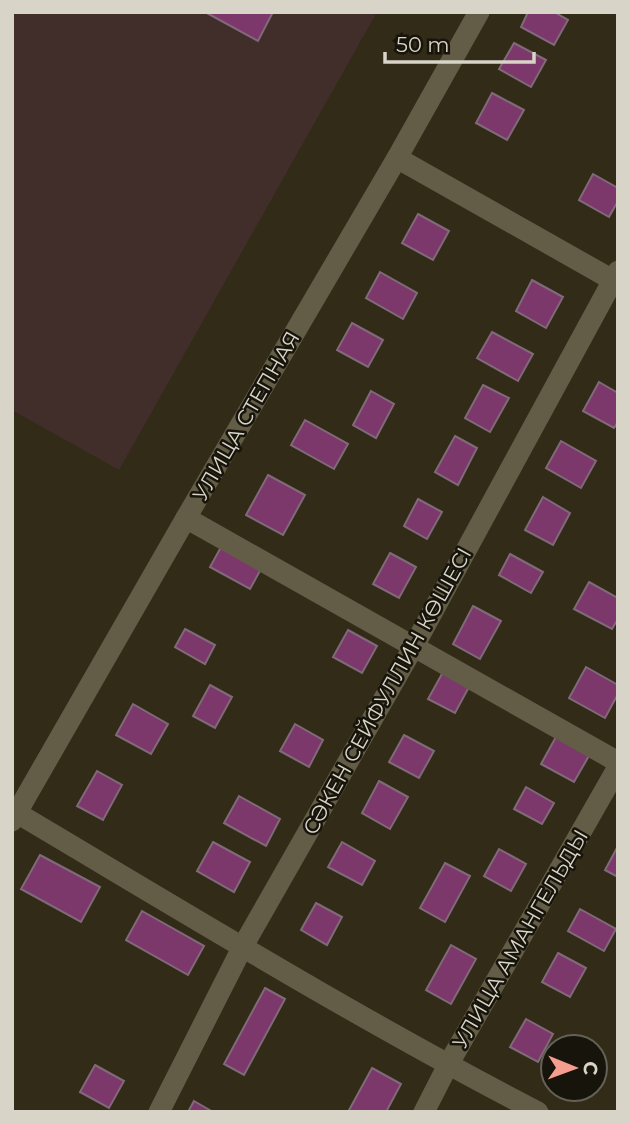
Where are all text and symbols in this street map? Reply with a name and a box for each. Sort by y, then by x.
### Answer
scale bar [385,21,534,65]
text: 50 m [396,32,450,57]
street label: УЛИЦА СТЕПНАЯ [187,327,305,505]
street label: СӘКЕН СЕЙФУЛЛИН КӨШЕСІ [297,543,477,839]
street label: УЛИЦА АМАНГЕЛЬДЫ [447,825,593,1053]
north arrow [539,1033,609,1103]
text: С [579,1061,602,1076]

